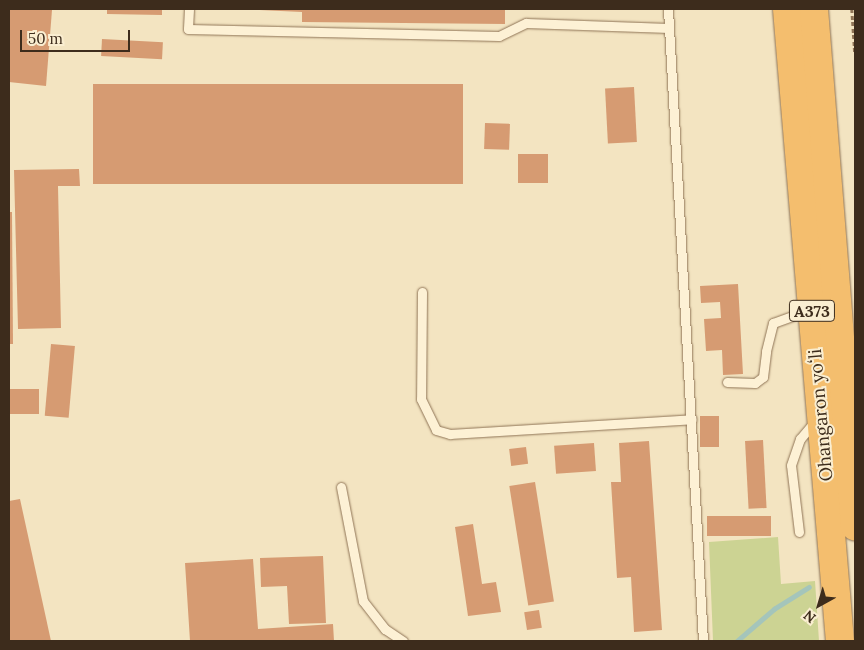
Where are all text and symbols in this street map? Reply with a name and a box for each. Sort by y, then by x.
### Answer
scale bar [22,20,132,52]
text: 50 m [28,29,63,48]
road number: A373 [788,298,836,324]
street label: Ohangaron yoʻli [804,348,838,482]
north arrow [794,580,844,630]
text: N [800,606,819,627]

